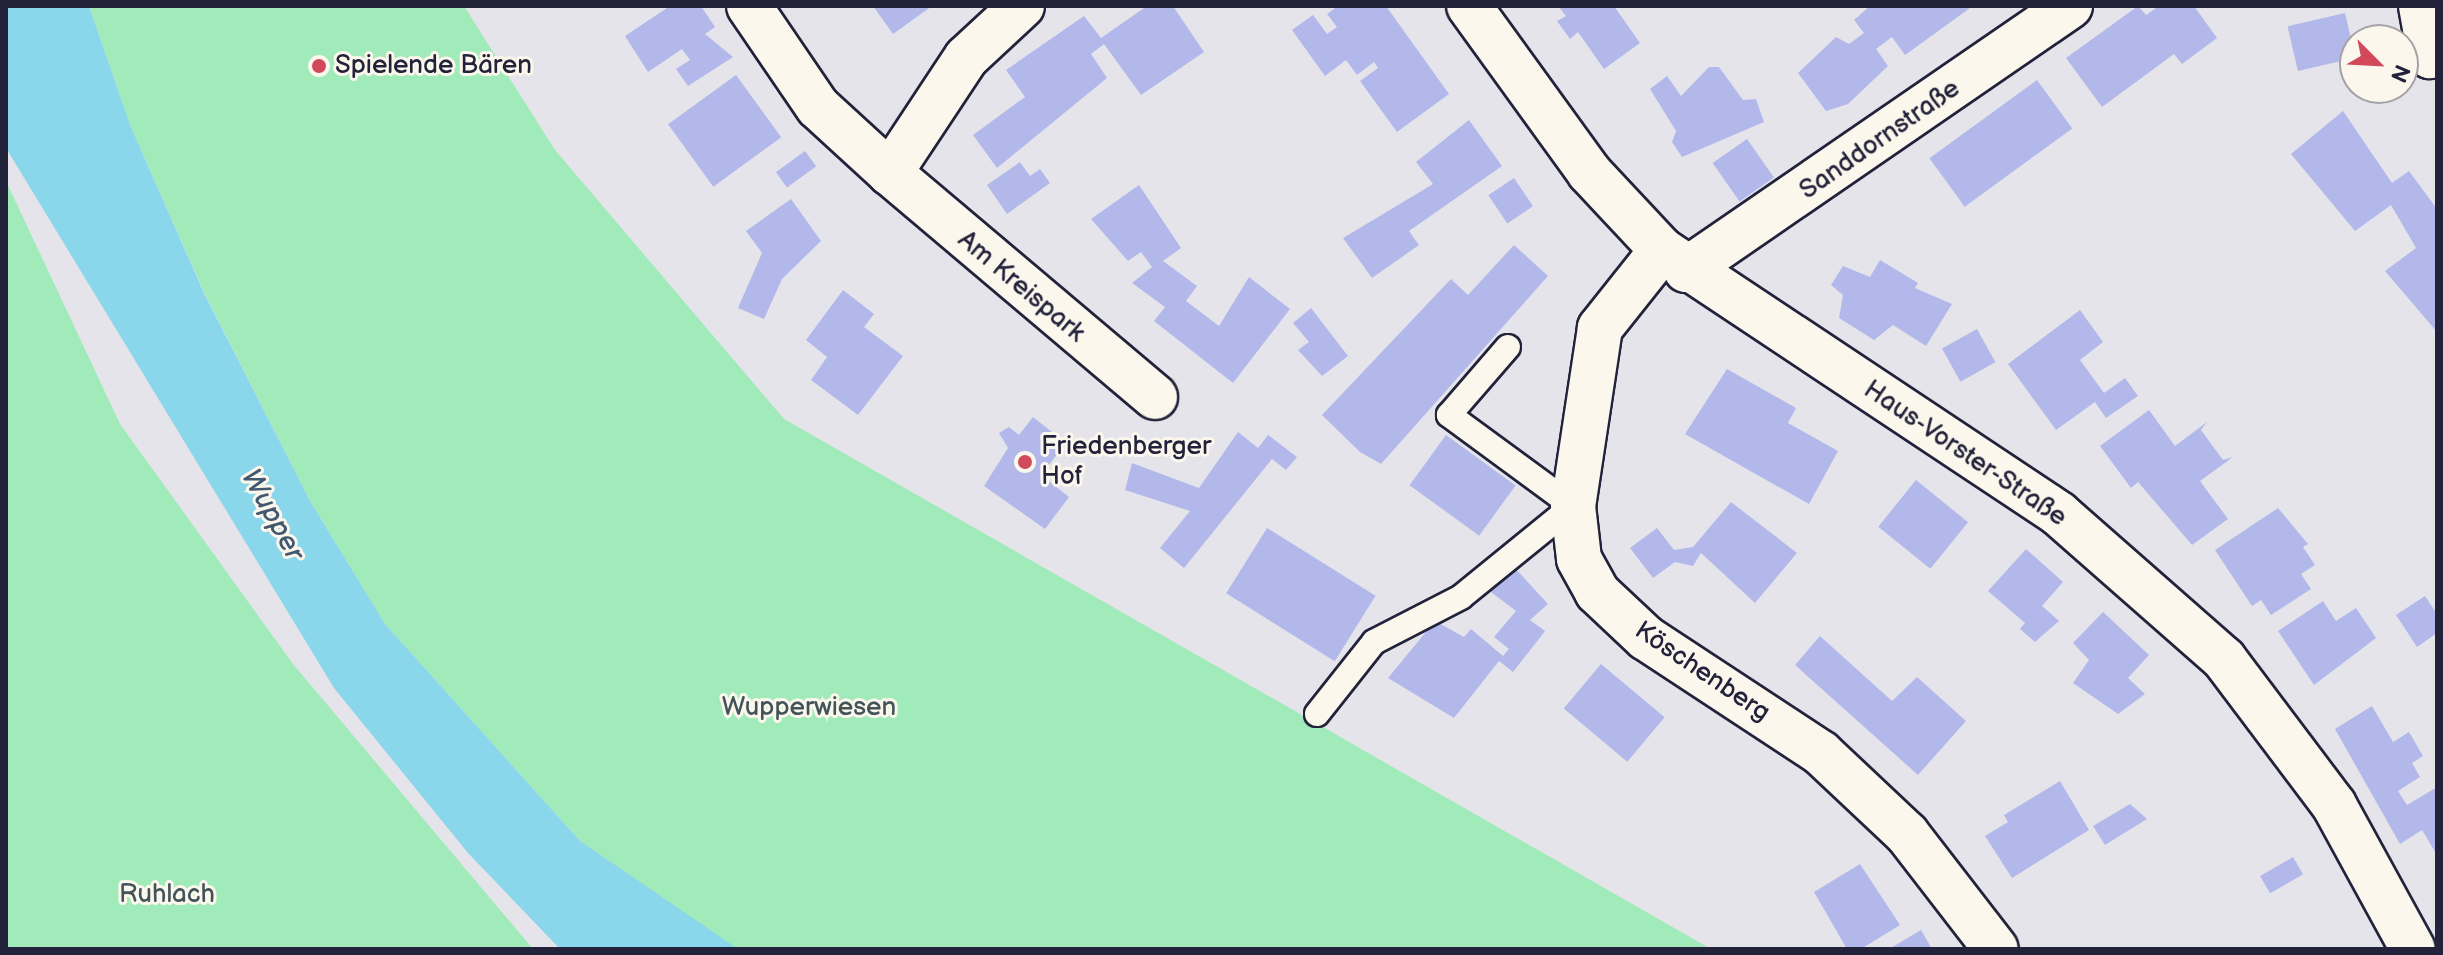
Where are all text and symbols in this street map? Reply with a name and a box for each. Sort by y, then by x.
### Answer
north arrow [2339,24,2419,104]
place label: Spielende Bären [335,50,532,82]
marker: Spielende Bären [310,57,328,75]
text: N [2384,60,2415,86]
street label: Sanddornstraße [1794,73,1966,207]
street label: Am Kreispark [951,225,1091,349]
street label: Haus-Vorster-Straße [1858,374,2072,534]
place label: Friedenberger Hof [1041,431,1211,492]
marker: Friedenberger Hof [1016,453,1034,471]
water label: Wupper [233,463,311,567]
street label: Köschenberg [1628,615,1776,729]
park label: Wupperwiesen [722,692,896,724]
park label: Ruhlach [119,879,215,911]

